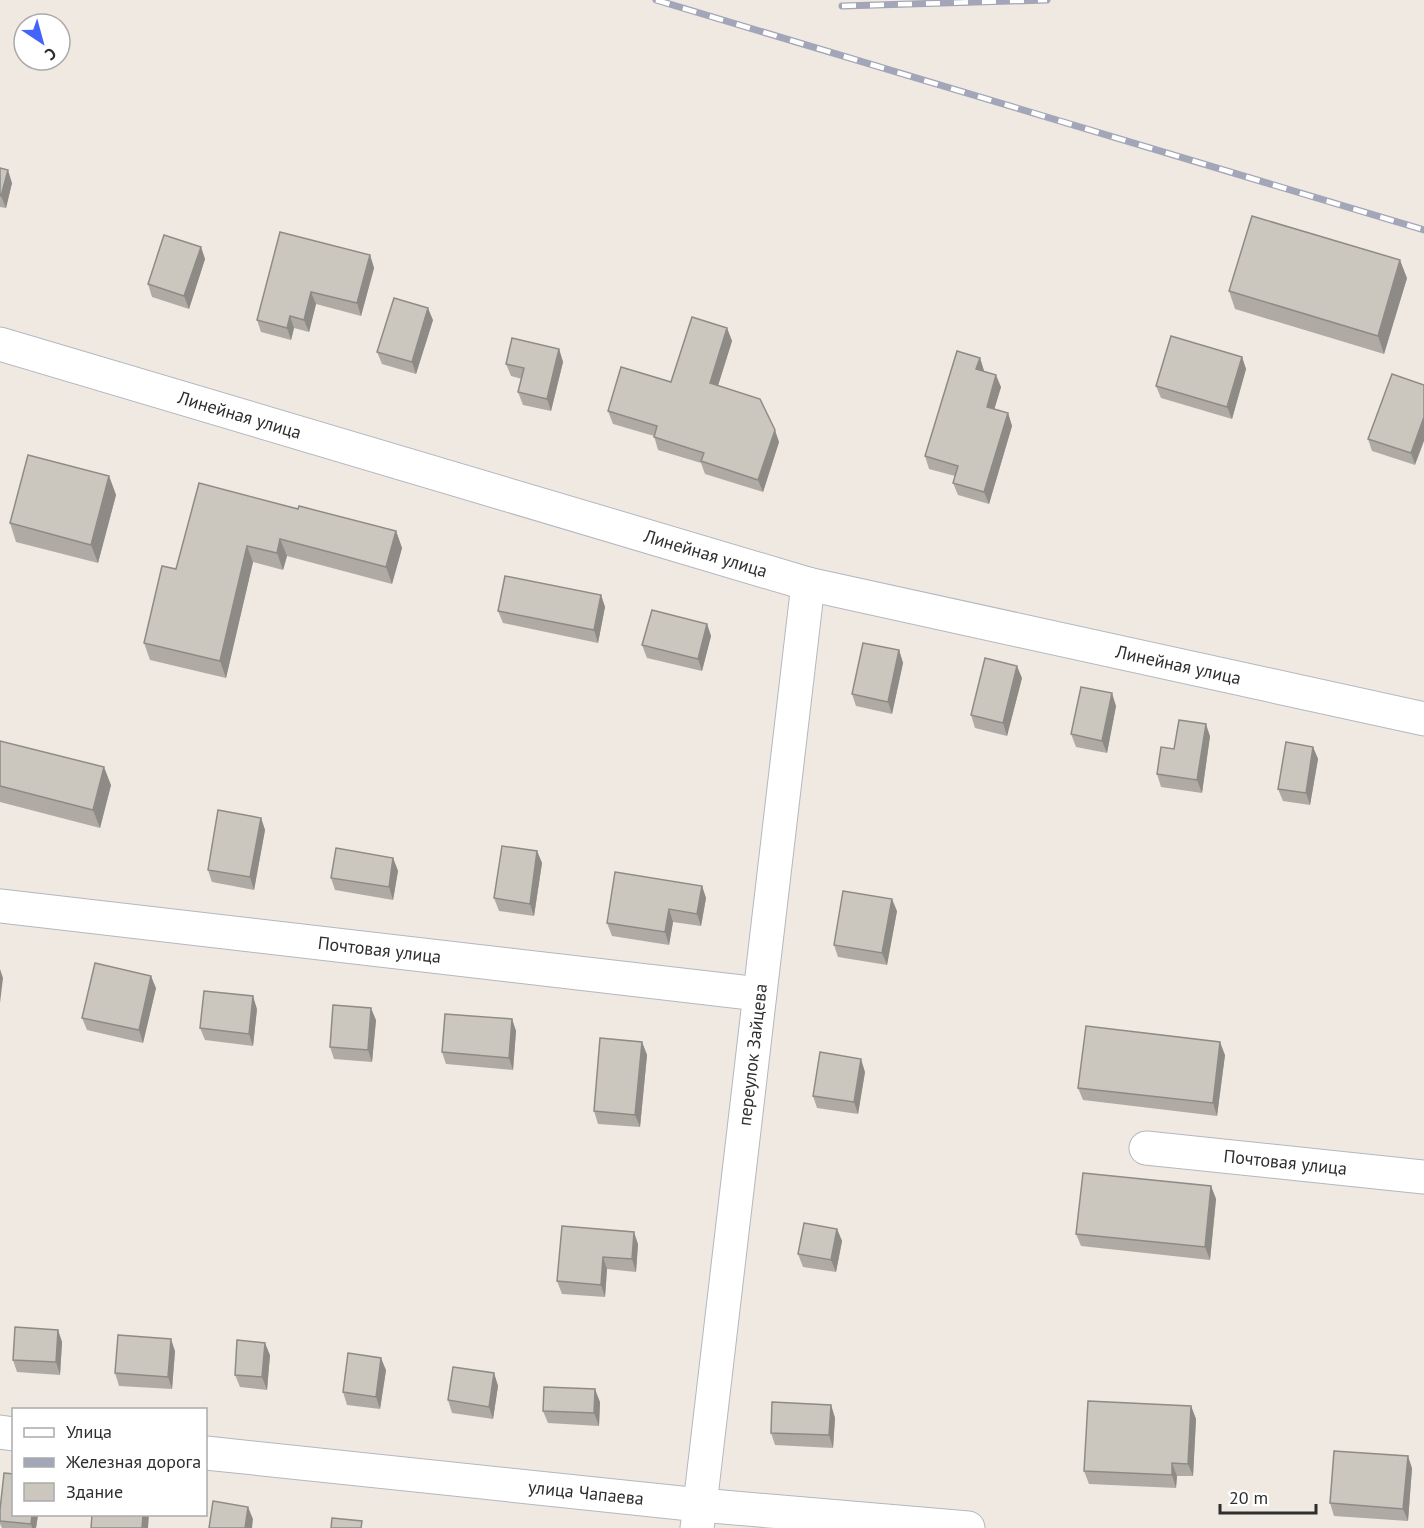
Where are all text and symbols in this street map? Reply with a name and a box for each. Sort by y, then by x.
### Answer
north arrow [12,12,72,72]
text: С [41,43,60,65]
street label: Линейная улица [174,385,304,444]
street label: Линейная улица [640,524,770,582]
street label: Линейная улица [1113,640,1243,690]
street label: Почтовая улица [317,931,442,968]
street label: переулок Зайцева [733,982,772,1127]
street label: Почтовая улица [1222,1144,1348,1180]
legend [12,1408,207,1516]
text: Улица [66,1420,112,1443]
text: Железная дорога [65,1450,201,1473]
street label: улица Чапаева [527,1475,645,1510]
scale bar [1220,1477,1316,1515]
text: Здание [66,1480,123,1503]
text: 20 m [1229,1486,1268,1509]

